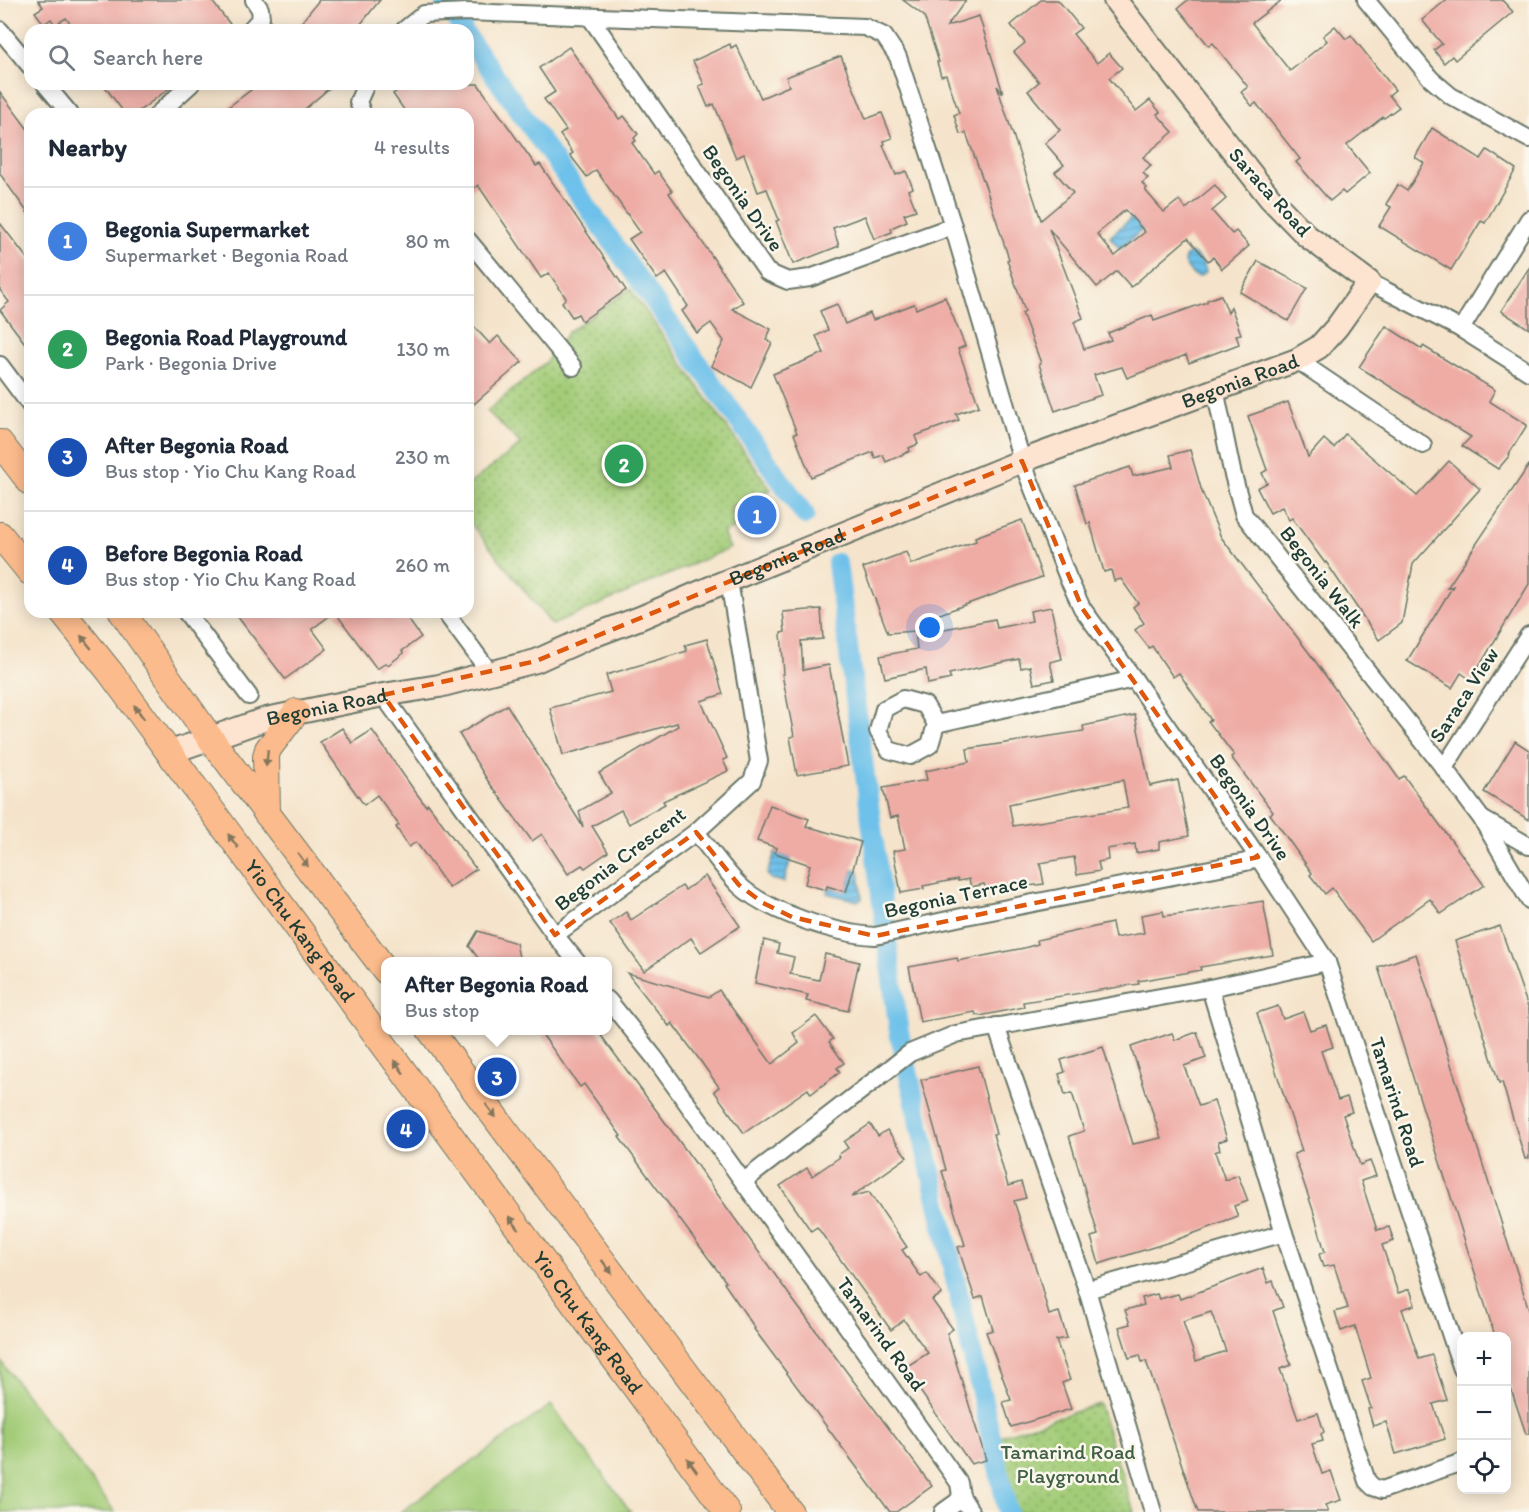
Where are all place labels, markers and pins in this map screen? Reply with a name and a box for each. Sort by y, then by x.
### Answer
pin: 2 [604,442,644,486]
pin: 1 [738,492,777,538]
pin: 3 [478,1054,516,1100]
pin: 4 [386,1106,426,1152]

